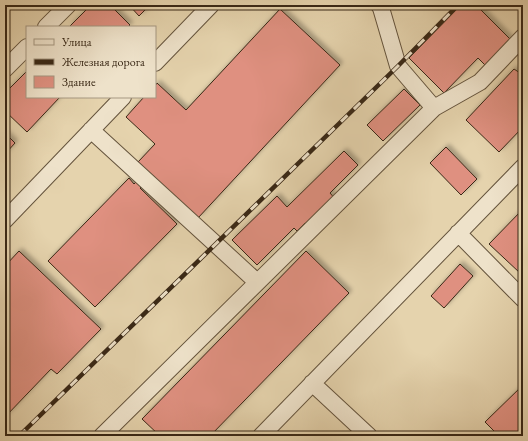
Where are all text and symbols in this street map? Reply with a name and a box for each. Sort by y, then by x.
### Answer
legend [26,26,156,98]
text: Улица [61,34,92,50]
text: Железная дорога [61,54,145,70]
text: Здание [62,74,96,90]

